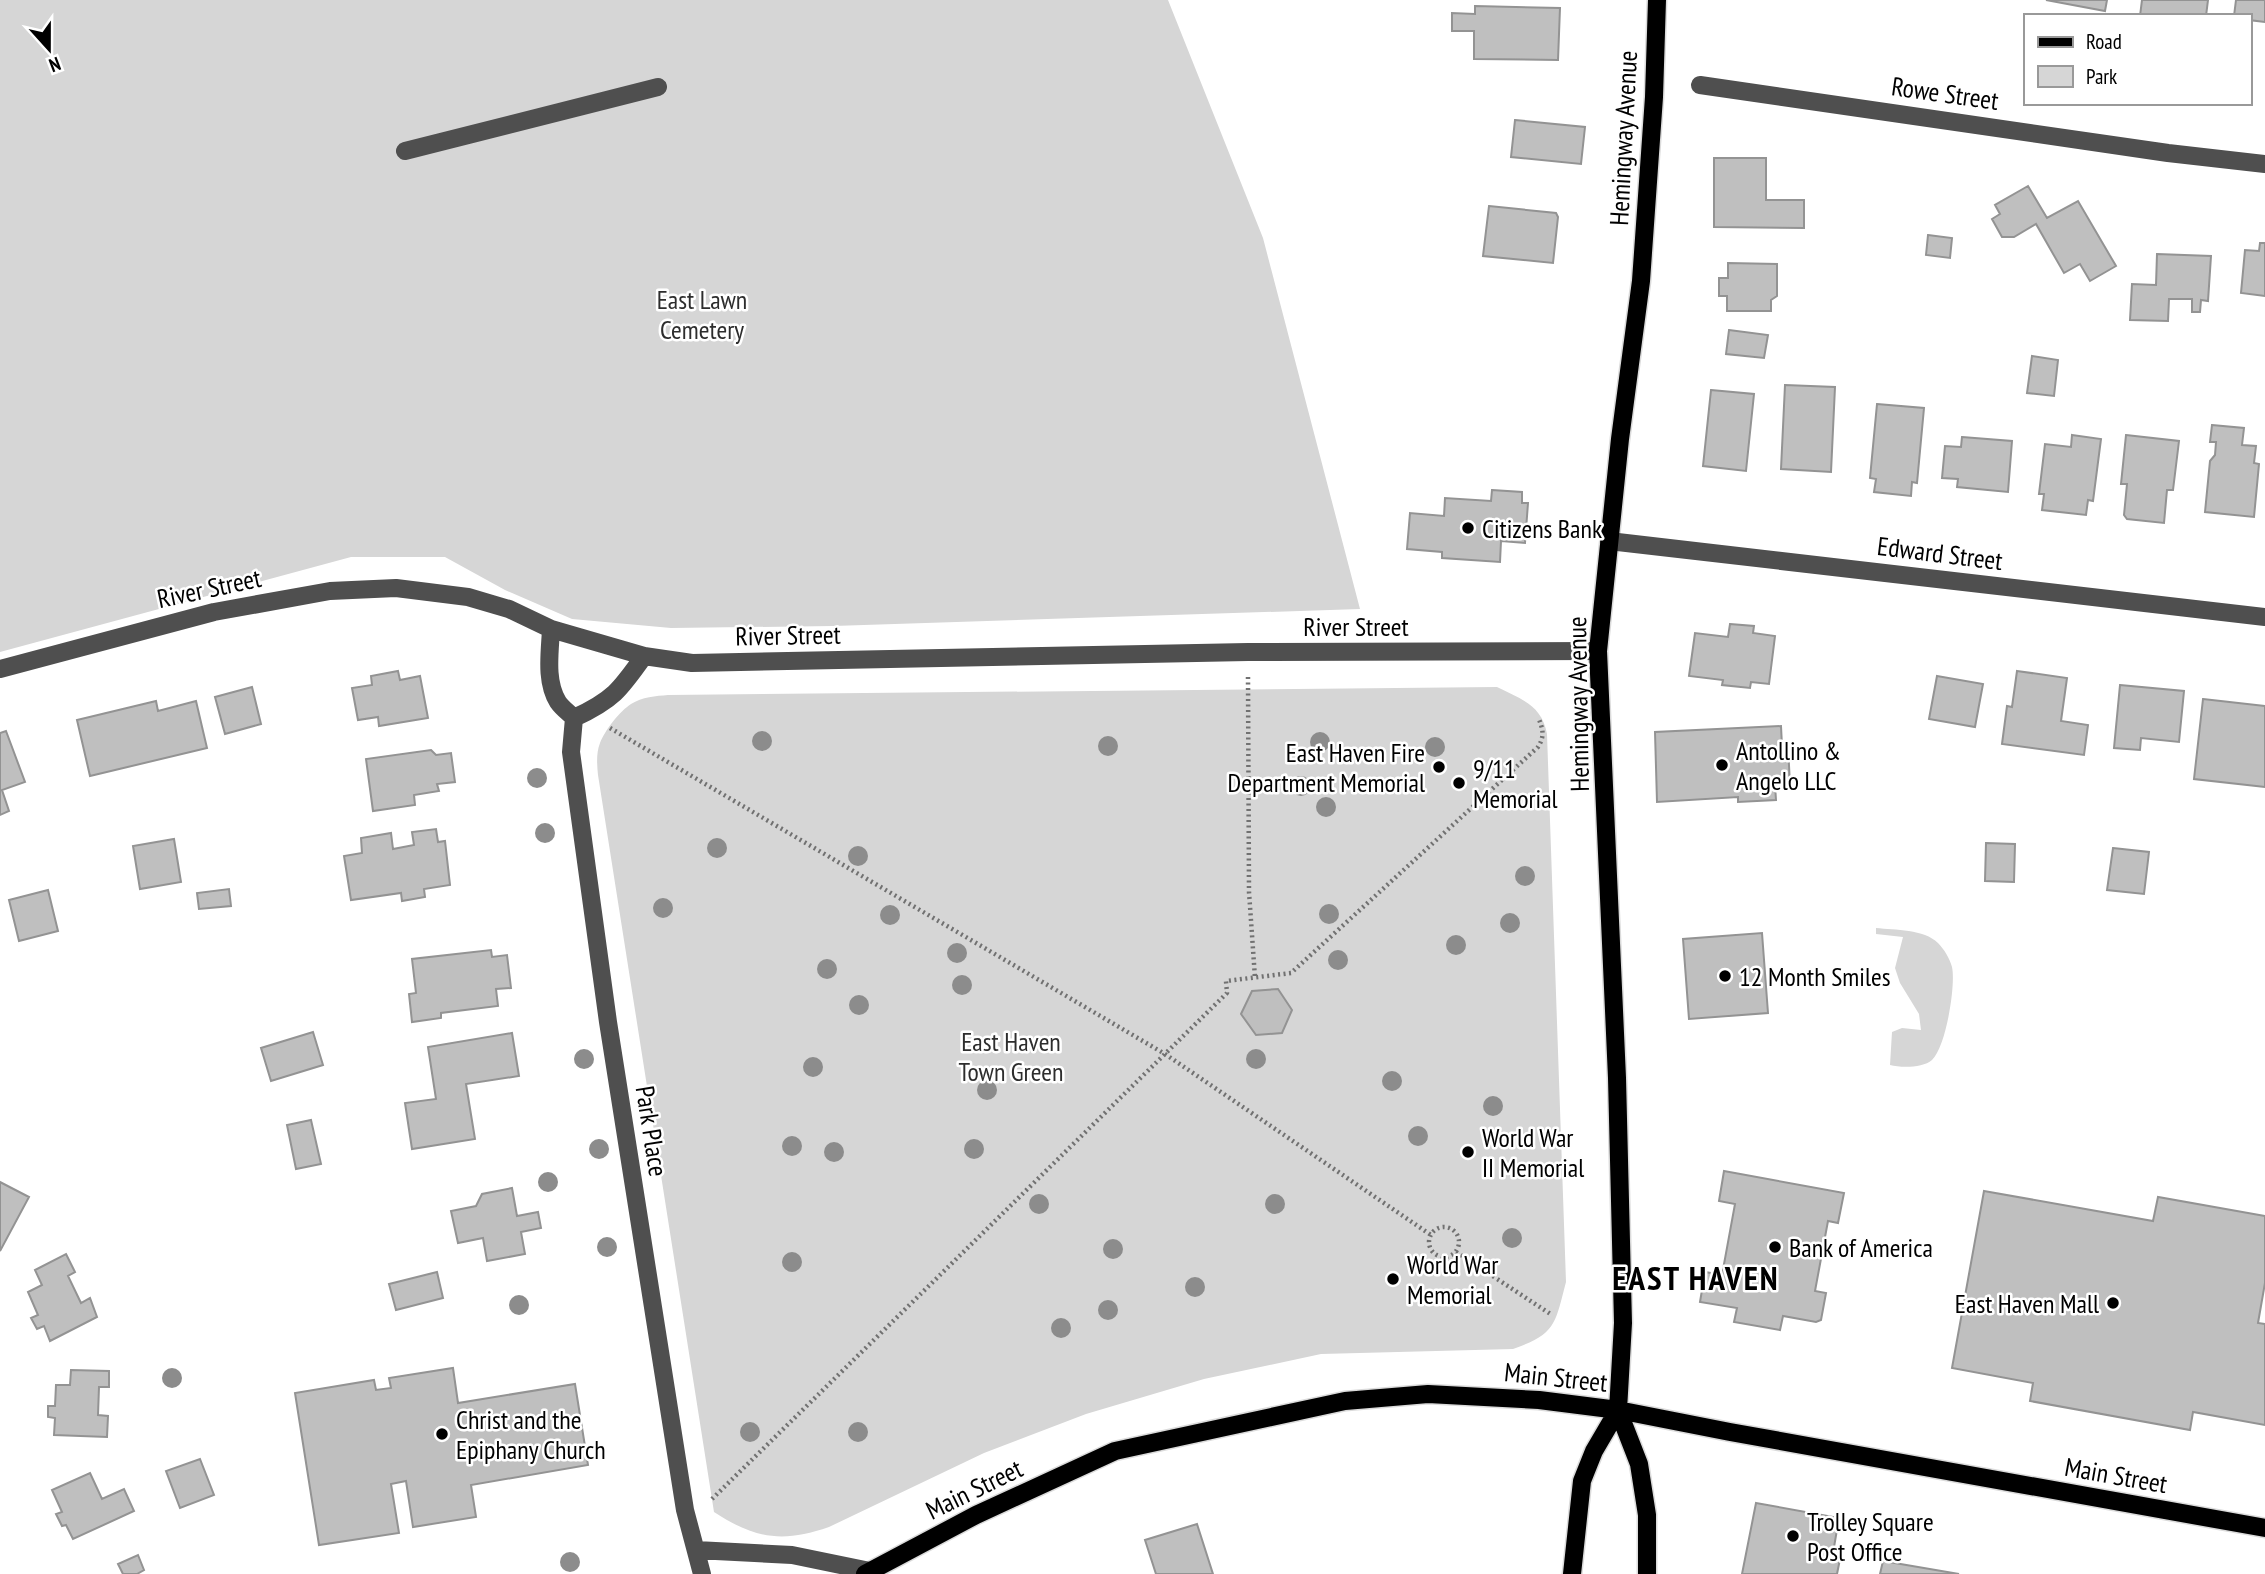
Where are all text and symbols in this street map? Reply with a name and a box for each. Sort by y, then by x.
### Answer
north arrow [14,14,84,84]
legend [2024,14,2251,105]
text: Road [2086,28,2122,55]
street label: Hemingway Avenue [1602,50,1644,226]
text: N [46,52,64,78]
text: Park [2086,63,2117,90]
street label: Rowe Street [1889,69,2001,117]
park label: East Lawn Cemetery [657,283,747,346]
place label: Citizens Bank [1482,512,1602,545]
marker: Citizens Bank [1460,520,1476,536]
street label: Edward Street [1876,529,2004,577]
street label: River Street [154,561,264,615]
street label: River Street [1303,610,1409,643]
street label: Hemingway Avenue [1560,616,1596,792]
street label: River Street [735,618,841,652]
place label: Antollino & Angelo LLC [1736,734,1841,797]
place label: East Haven Fire Department Memorial [1228,736,1425,799]
place label: 9/11 Memorial [1473,752,1558,815]
marker: Antollino & Angelo LLC [1714,757,1730,773]
marker: East Haven Fire Department Memorial [1431,759,1447,775]
marker: 9/11 Memorial [1451,775,1467,791]
place label: 12 Month Smiles [1739,960,1891,993]
marker: 12 Month Smiles [1717,968,1733,984]
park label: East Haven Town Green [959,1025,1063,1088]
street label: Park Place [629,1083,675,1179]
place label: World War II Memorial [1482,1121,1584,1184]
marker: World War II Memorial [1460,1144,1476,1160]
place label: Bank of America [1789,1231,1933,1264]
marker: Bank of America [1767,1239,1783,1255]
place label: World War Memorial [1407,1248,1498,1311]
district label: EAST HAVEN [1612,1256,1780,1299]
marker: World War Memorial [1385,1271,1401,1287]
place label: East Haven Mall [1955,1287,2099,1320]
marker: East Haven Mall [2105,1295,2121,1311]
street label: Main Street [1503,1355,1609,1399]
place label: Christ and the Epiphany Church [456,1403,606,1466]
marker: Christ and the Epiphany Church [434,1426,450,1442]
street label: Main Street [2062,1450,2170,1500]
street label: Main Street [920,1452,1028,1526]
place label: Trolley Square Post Office [1807,1505,1934,1568]
marker: Trolley Square Post Office [1785,1528,1801,1544]

